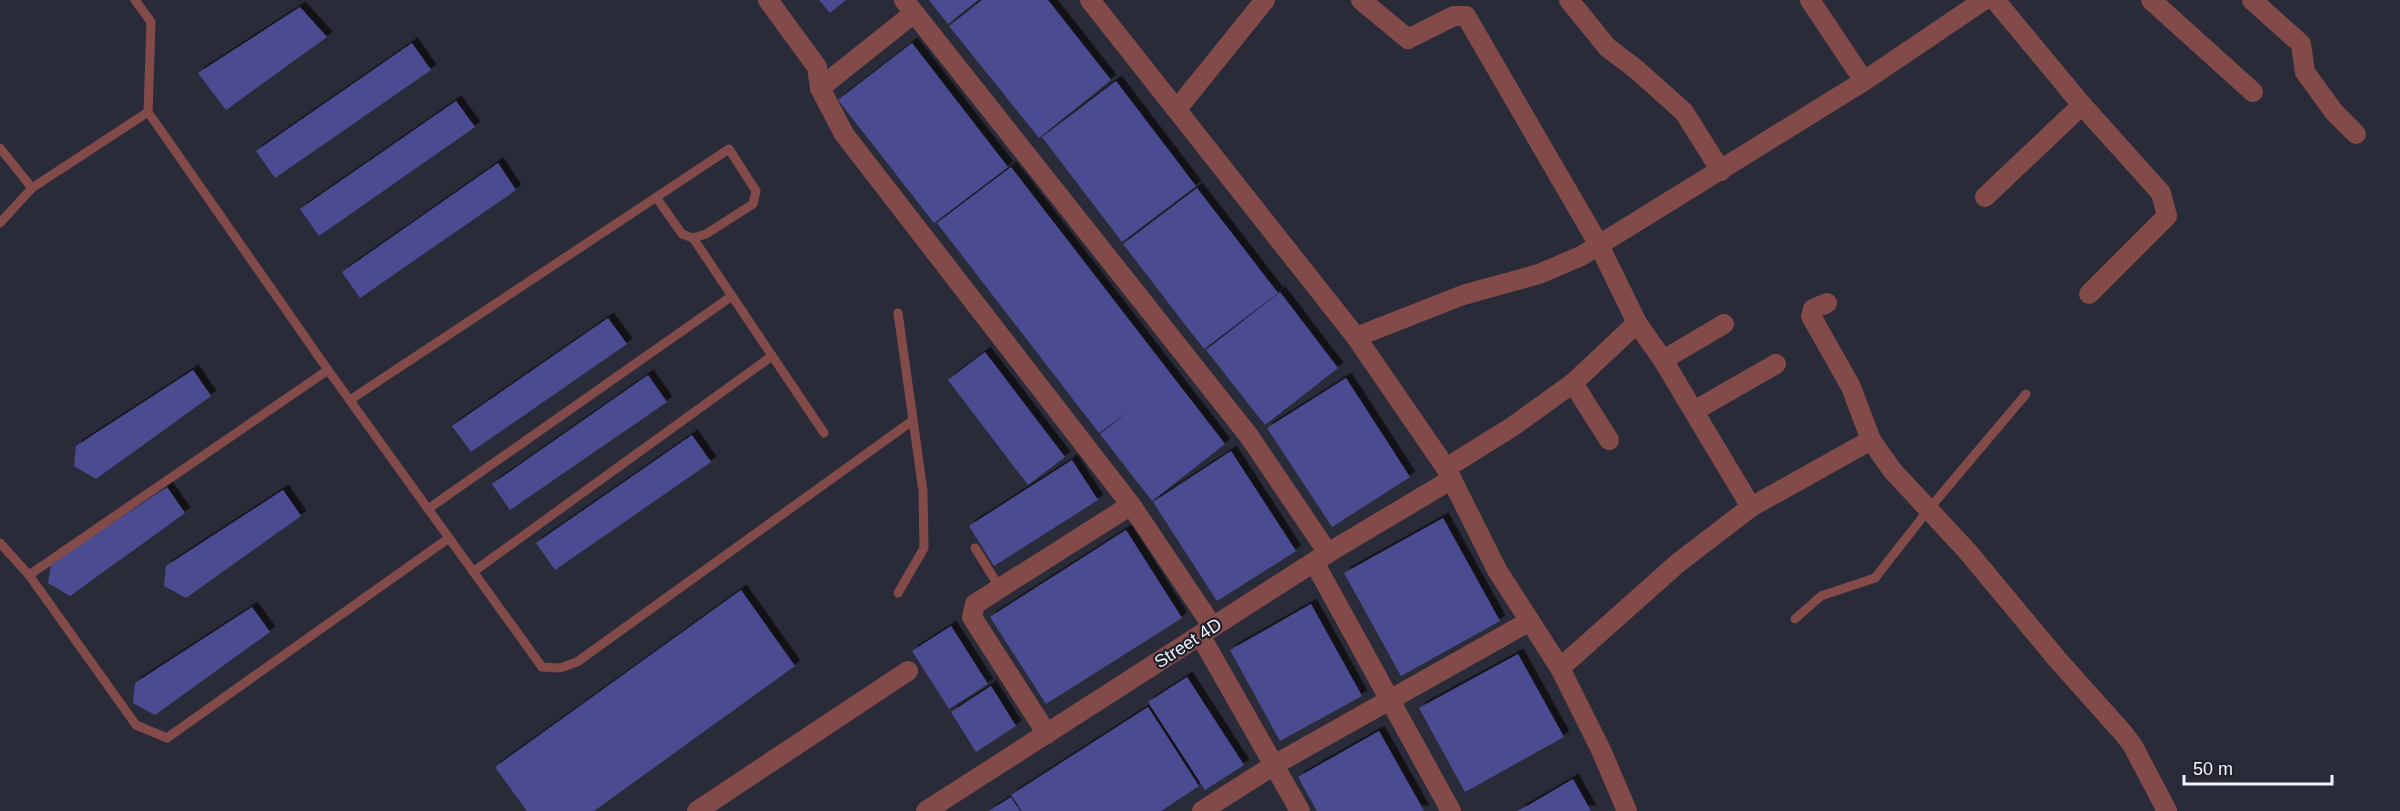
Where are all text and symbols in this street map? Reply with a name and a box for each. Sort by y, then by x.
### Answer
street label: Street 4D [1151,614,1225,672]
scale bar [2184,748,2332,786]
text: 50 m [2193,759,2233,779]

